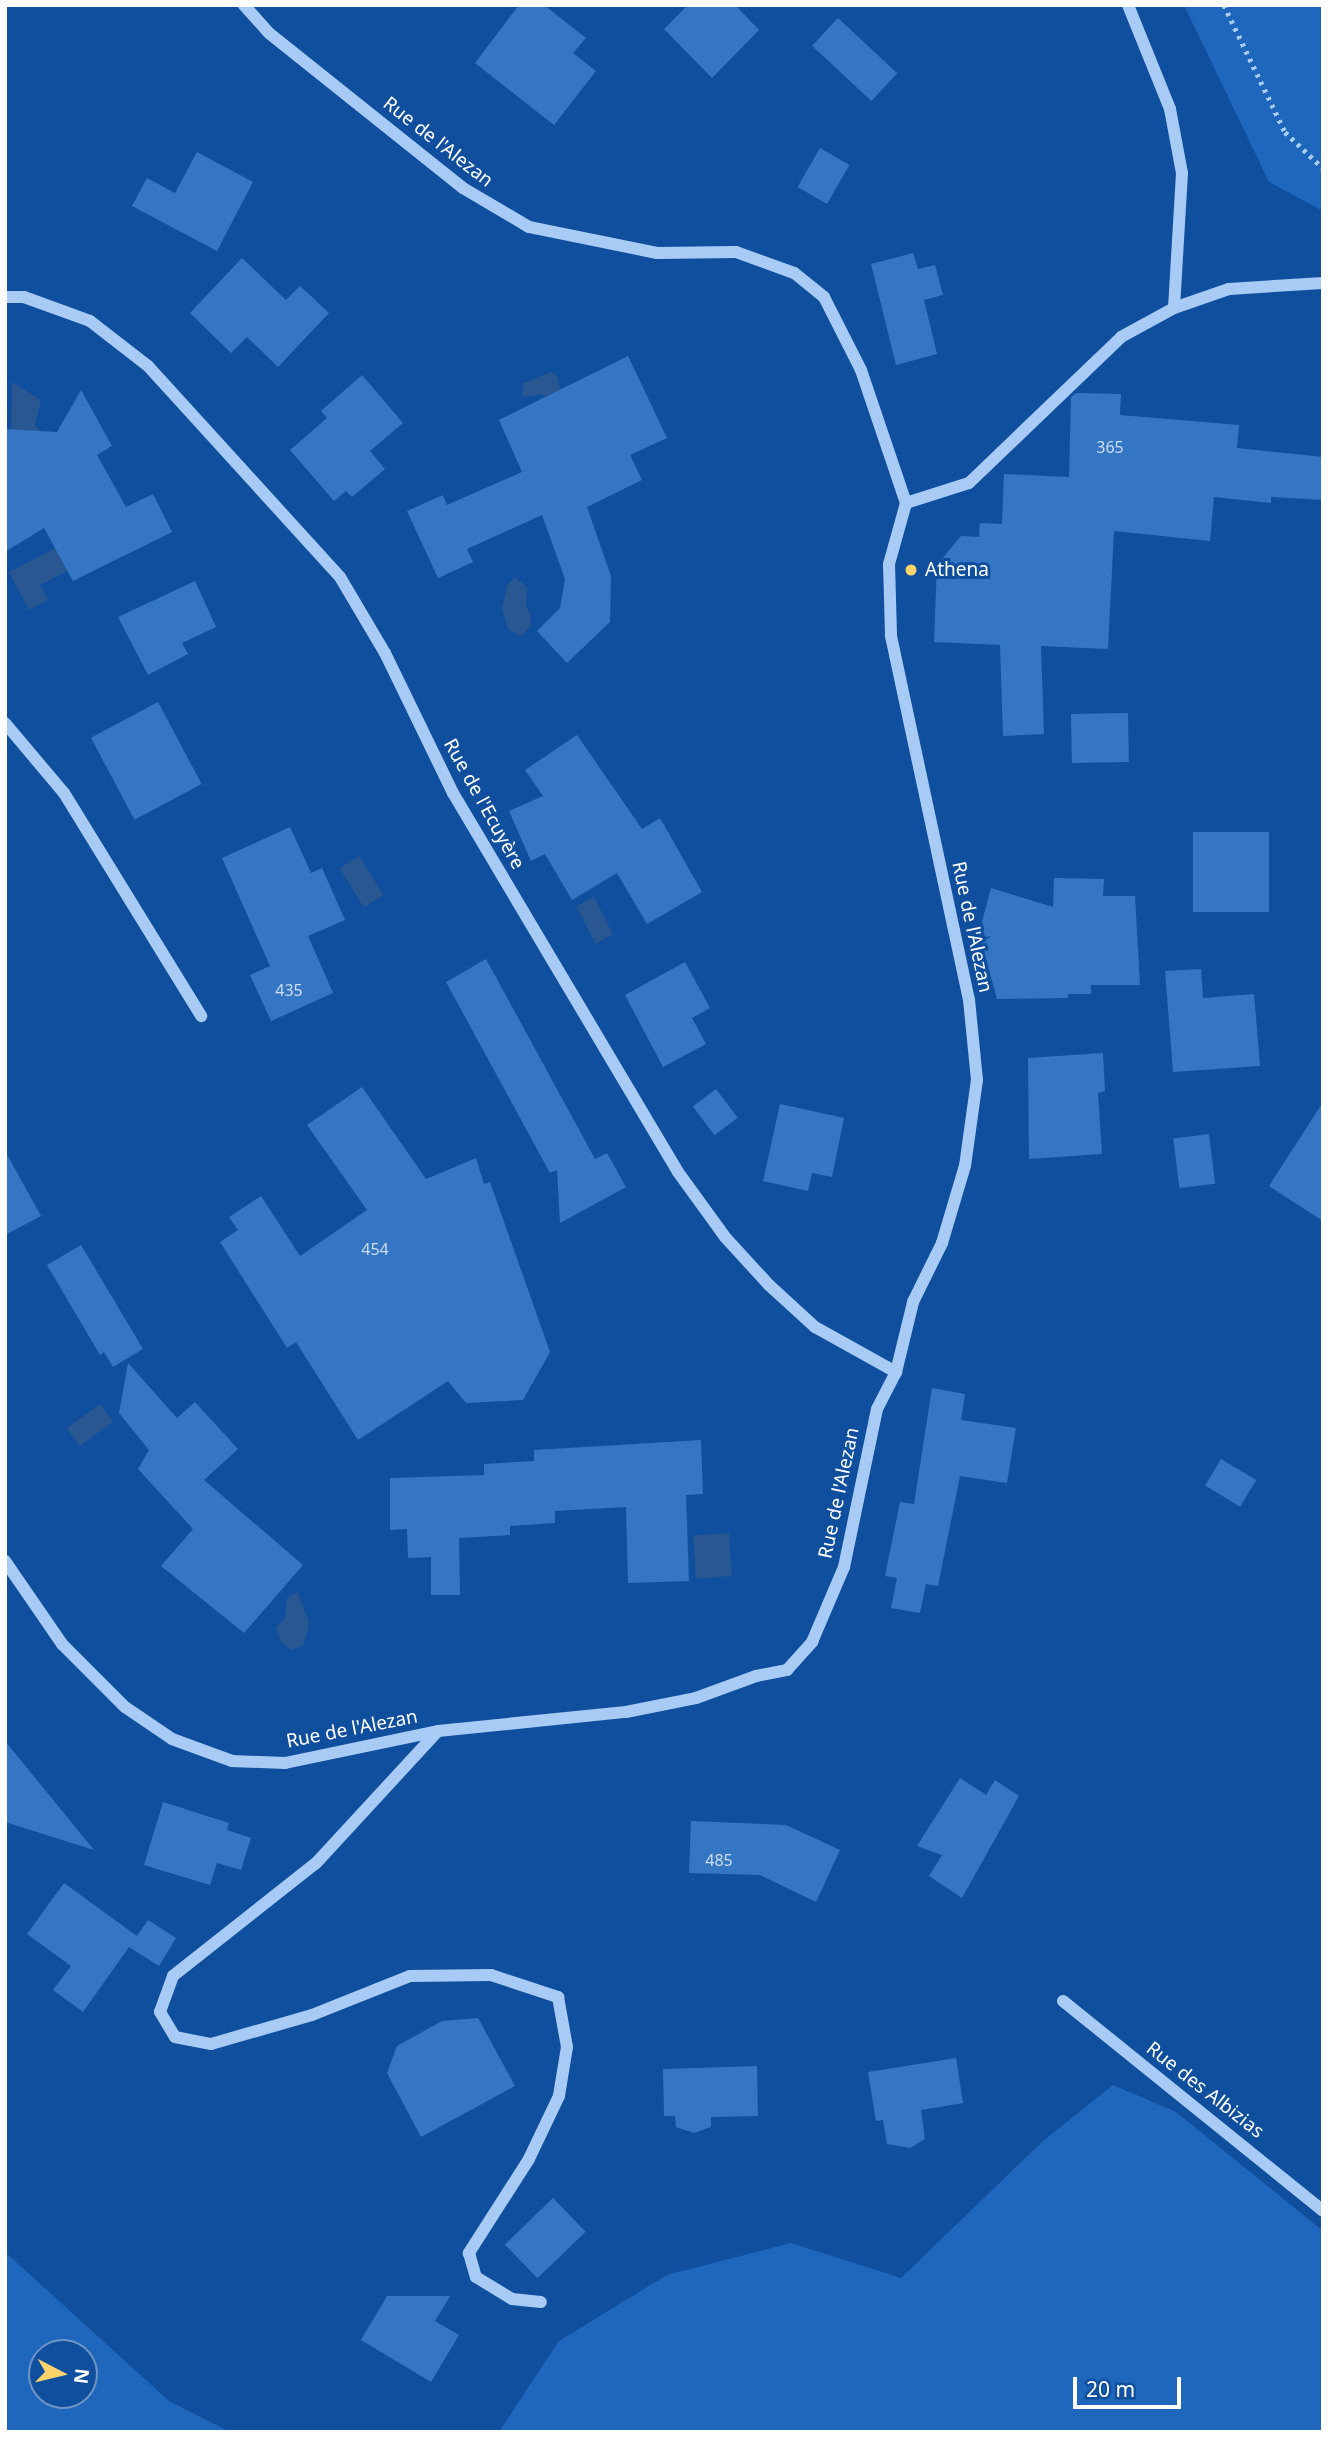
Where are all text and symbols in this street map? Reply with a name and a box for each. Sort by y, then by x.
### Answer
street label: Rue de l'Alezan [378,92,498,192]
house number: 365 [1096,437,1124,457]
place label: Athena [925,559,989,581]
marker: Athena [903,562,919,578]
street label: Rue de l'Ecuyère [439,735,529,873]
street label: Rue de l'Alezan [947,859,997,995]
house number: 435 [275,980,303,1000]
house number: 454 [361,1239,389,1259]
street label: Rue de l'Alezan [814,1425,864,1561]
street label: Rue de l'Alezan [284,1705,420,1753]
house number: 485 [705,1850,733,1870]
street label: Rue des Albizias [1142,2037,1268,2143]
north arrow [28,2339,98,2409]
scale bar [1076,2364,1184,2408]
text: N [68,2367,96,2386]
text: 20 m [1086,2375,1135,2403]

